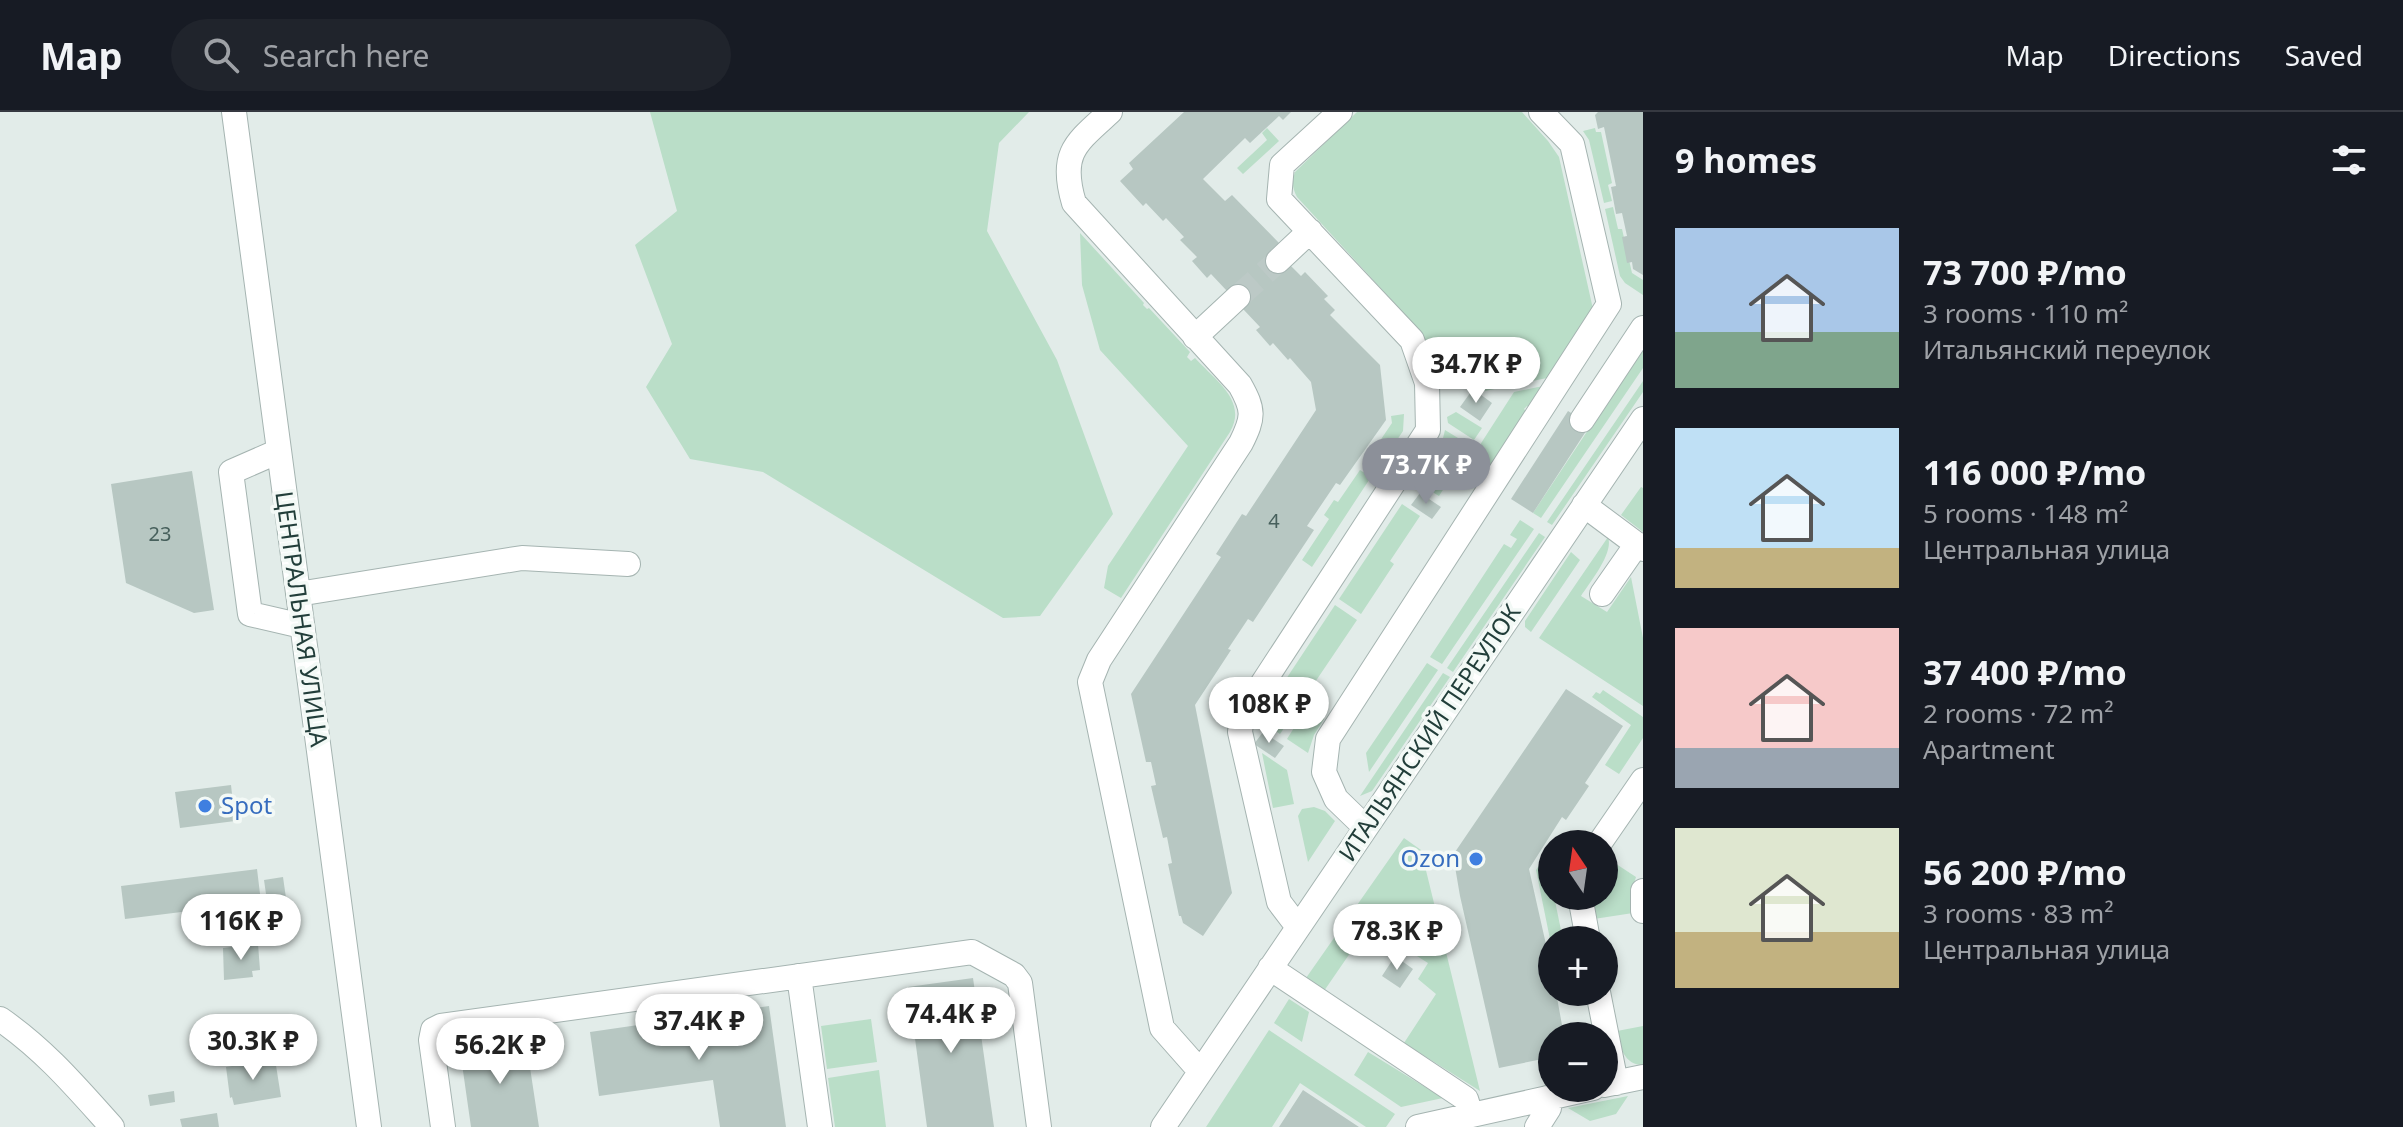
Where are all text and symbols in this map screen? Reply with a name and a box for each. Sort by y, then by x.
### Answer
search box [171,19,731,91]
text: Map [40,29,123,81]
icon: search [199,33,243,77]
text: Search here [263,35,430,76]
text: Map [2005,36,2064,74]
text: Directions [2108,36,2241,74]
text: Saved [2285,36,2363,74]
text: 9 homes [1675,137,1817,183]
icon: filters [2327,138,2371,182]
text: 73 700 ₽/mo [1923,249,2127,295]
icon: home [1739,260,1835,356]
text: 3 rooms · 110 m² [1923,295,2128,331]
text: Итальянский переулок [1923,331,2211,367]
pin: 34.7K ₽ [1402,337,1550,405]
text: 34.7K ₽ [1430,345,1522,381]
pin: 73.7K ₽ [1352,438,1500,506]
text: 73.7K ₽ [1380,446,1472,482]
text: 116 000 ₽/mo [1923,449,2146,495]
icon: home [1739,460,1835,556]
street label: ЦЕНТРАЛЬНАЯ УЛИЦА [268,489,337,749]
text: 5 rooms · 148 m² [1923,495,2128,531]
house number: 4 [1268,507,1280,534]
house number: 23 [149,520,171,547]
text: Центральная улица [1923,531,2170,567]
street label: ИТАЛЬЯНСКИЙ ПЕРЕУЛОК [1330,597,1527,867]
text: 37 400 ₽/mo [1923,649,2127,695]
icon: home [1739,660,1835,756]
pin: 108K ₽ [1204,677,1334,745]
text: 108K ₽ [1227,685,1311,721]
text: 2 rooms · 72 m² [1923,695,2113,731]
text: Apartment [1923,731,2055,767]
place label: Spot [221,788,272,821]
marker: Spot [196,797,214,815]
north arrow [1538,830,1618,910]
map controls [1538,830,1618,1102]
place label: Ozon [1401,841,1460,874]
text: 56 200 ₽/mo [1923,849,2127,895]
marker: Ozon [1467,850,1485,868]
icon: home [1739,860,1835,956]
pin: 116K ₽ [176,894,306,962]
text: 3 rooms · 83 m² [1923,895,2113,931]
text: 116K ₽ [199,902,283,938]
pin: 78.3K ₽ [1323,904,1471,972]
text: 78.3K ₽ [1351,912,1443,948]
button: + [1538,926,1618,1006]
text: Центральная улица [1923,931,2170,967]
pin: 74.4K ₽ [877,987,1025,1055]
pin: 37.4K ₽ [625,994,773,1062]
text: 74.4K ₽ [905,995,997,1031]
text: 37.4K ₽ [653,1002,745,1038]
pin: 30.3K ₽ [179,1014,327,1082]
pin: 56.2K ₽ [426,1018,574,1086]
text: 30.3K ₽ [207,1022,299,1058]
button: − [1538,1022,1618,1102]
text: 56.2K ₽ [454,1026,546,1062]

